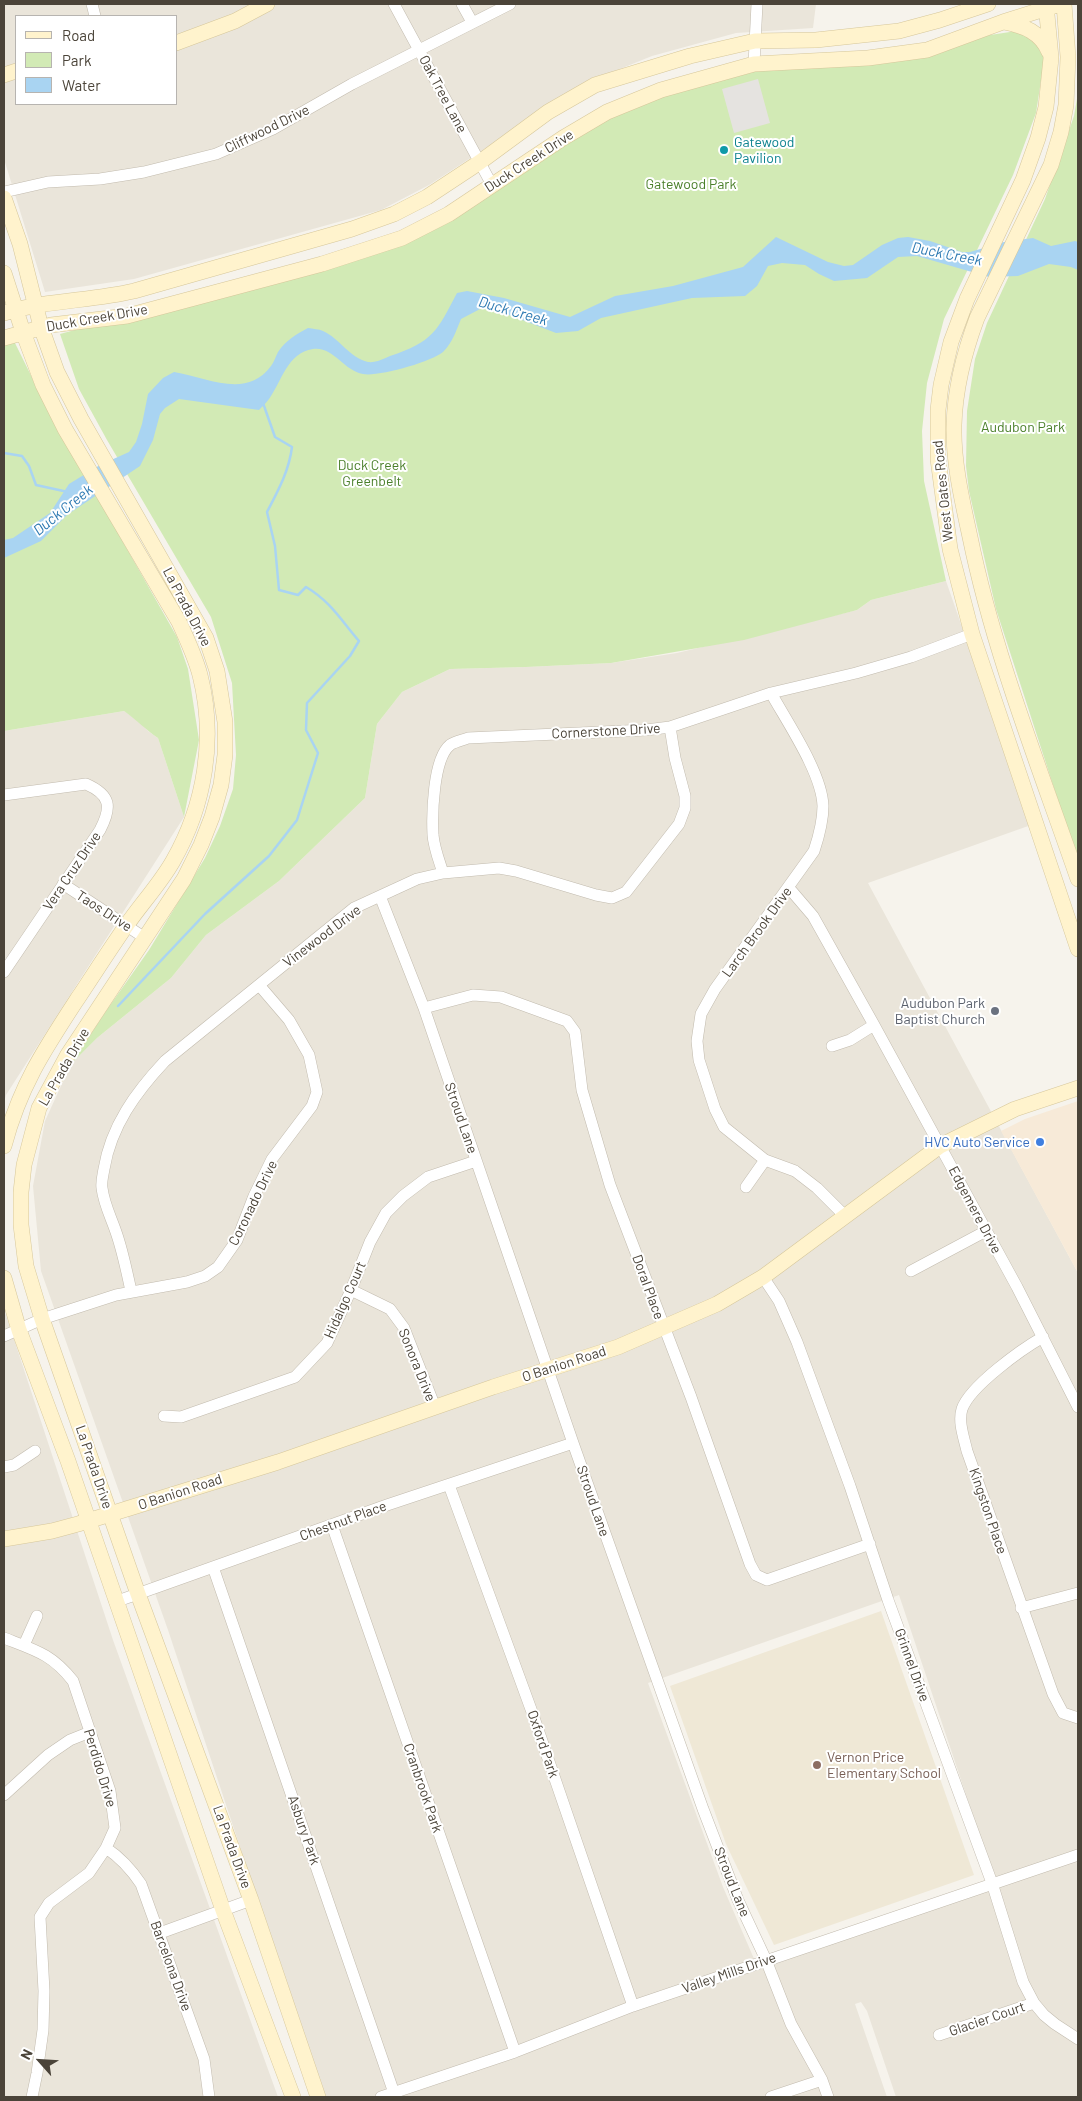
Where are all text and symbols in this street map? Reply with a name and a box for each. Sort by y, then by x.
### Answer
legend [15,15,178,105]
text: Road [62,26,95,44]
text: Park [62,51,91,69]
street label: Oak Tree Lane [415,52,471,136]
text: Water [62,76,101,94]
street label: Cliffwood Drive [222,101,312,157]
street label: Duck Creek Drive [481,126,577,196]
place label: Gatewood Pavilion [734,134,795,166]
marker: Gatewood Pavilion [718,144,730,156]
park label: Gatewood Park [646,176,736,192]
water label: Duck Creek [910,238,984,270]
water label: Duck Creek [476,293,550,329]
street label: Duck Creek Drive [45,301,149,335]
park label: Audubon Park [981,419,1065,435]
street label: West Oates Road [929,439,957,543]
park label: Duck Creek Greenbelt [338,457,406,490]
water label: Duck Creek [30,481,96,539]
street label: La Prada Drive [159,565,215,649]
street label: Cornerstone Drive [551,720,661,742]
street label: Vera Cruz Drive [39,828,105,914]
street label: Larch Brook Drive [719,883,795,981]
street label: Taos Drive [73,887,135,935]
street label: Vinewood Drive [280,901,364,971]
place label: Audubon Park Baptist Church [895,995,985,1028]
marker: Audubon Park Baptist Church [989,1005,1001,1017]
street label: La Prada Drive [35,1025,93,1109]
street label: Stroud Lane [441,1080,481,1156]
place label: HVC Auto Service [924,1134,1030,1150]
marker: HVC Auto Service [1034,1136,1046,1148]
street label: Coronado Drive [225,1158,281,1248]
street label: Edgemere Drive [945,1163,1005,1257]
street label: Doral Place [628,1252,668,1322]
street label: Hidalgo Court [321,1259,369,1341]
street label: Sonora Drive [395,1326,439,1404]
street label: O Banion Road [520,1343,608,1385]
street label: La Prada Drive [72,1423,116,1511]
street label: Stroud Lane [573,1463,613,1539]
street label: Kingston Place [965,1466,1011,1556]
street label: O Banion Road [136,1471,224,1513]
street label: Chestnut Place [297,1497,389,1545]
street label: Grinnel Drive [891,1626,933,1704]
street label: Oxford Park [524,1708,562,1780]
street label: Perdido Drive [80,1727,120,1809]
street label: Cranbrook Park [400,1741,446,1835]
place label: Vernon Price Elementary School [827,1749,941,1781]
marker: Vernon Price Elementary School [811,1759,823,1771]
street label: Asbury Park [284,1793,324,1867]
street label: La Prada Drive [209,1803,255,1891]
street label: Stroud Lane [710,1845,754,1919]
street label: Barcelona Drive [147,1918,195,2014]
street label: Valley Mills Drive [680,1949,778,1997]
street label: Glacier Court [947,1998,1027,2040]
north arrow [15,2036,65,2086]
text: N [16,2046,36,2062]

